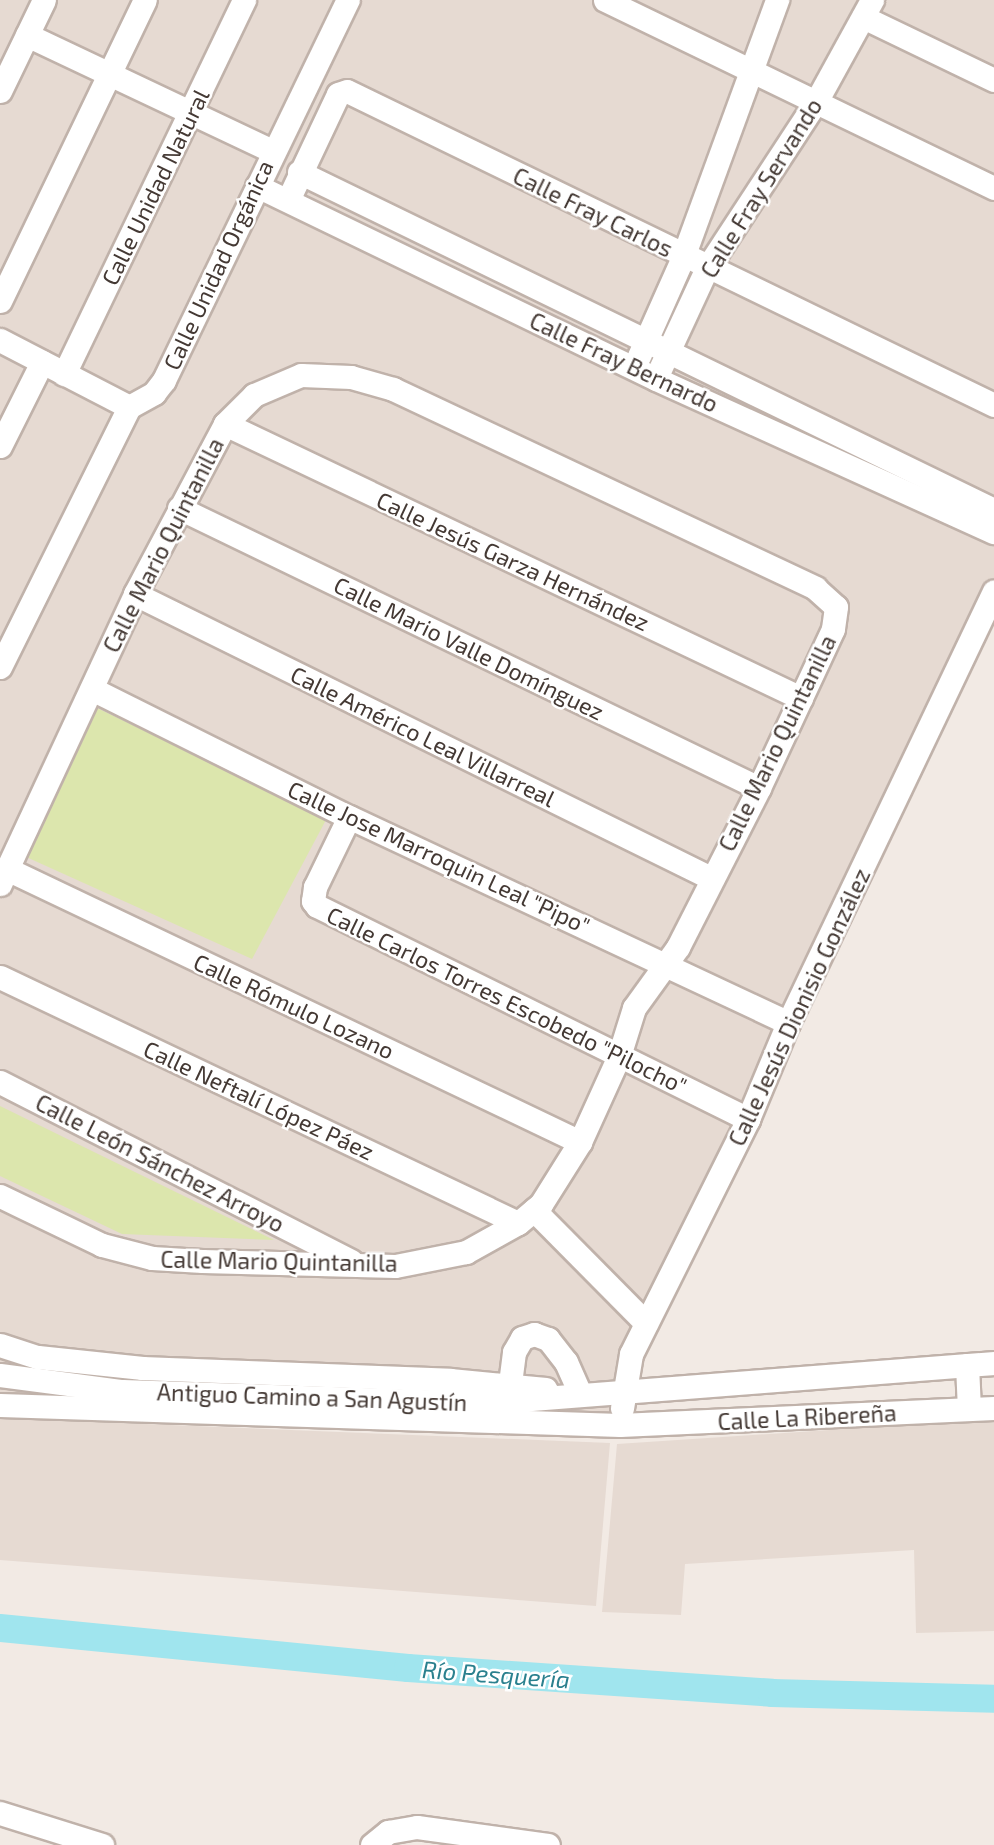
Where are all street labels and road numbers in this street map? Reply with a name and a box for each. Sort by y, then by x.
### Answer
street label: Calle Unidad Natural [96,84,214,290]
street label: Calle Fray Servando [694,93,828,283]
street label: Calle Unidad Orgánica [157,156,279,374]
street label: Calle Fray Carlos [508,161,678,263]
street label: Calle Fray Bernardo [525,306,723,418]
street label: Calle Mario Quintanilla [97,433,229,657]
street label: Calle Jesús Garza Hernández [372,486,654,636]
street label: Calle Mario Valle Domínguez [329,570,609,726]
street label: Calle Mario Quintanilla [713,630,841,856]
street label: Calle Américo Leal Villarreal [285,659,561,813]
street label: Calle Jose Marroquin Leal "Pipo" [283,774,595,940]
street label: Calle Jesús Dionisio González [722,864,876,1150]
street label: Calle Carlos Torres Escobedo "Pilocho" [322,900,692,1100]
street label: Calle Rómulo Lozano [189,947,399,1065]
street label: Calle Neftalí López Páez [139,1034,379,1166]
street label: Calle León Sánchez Arroyo [31,1088,289,1238]
street label: Calle Mario Quintanilla [160,1245,398,1277]
street label: Antiguo Camino a San Agustín [156,1378,468,1416]
street label: Calle La Ribereña [717,1399,897,1435]

